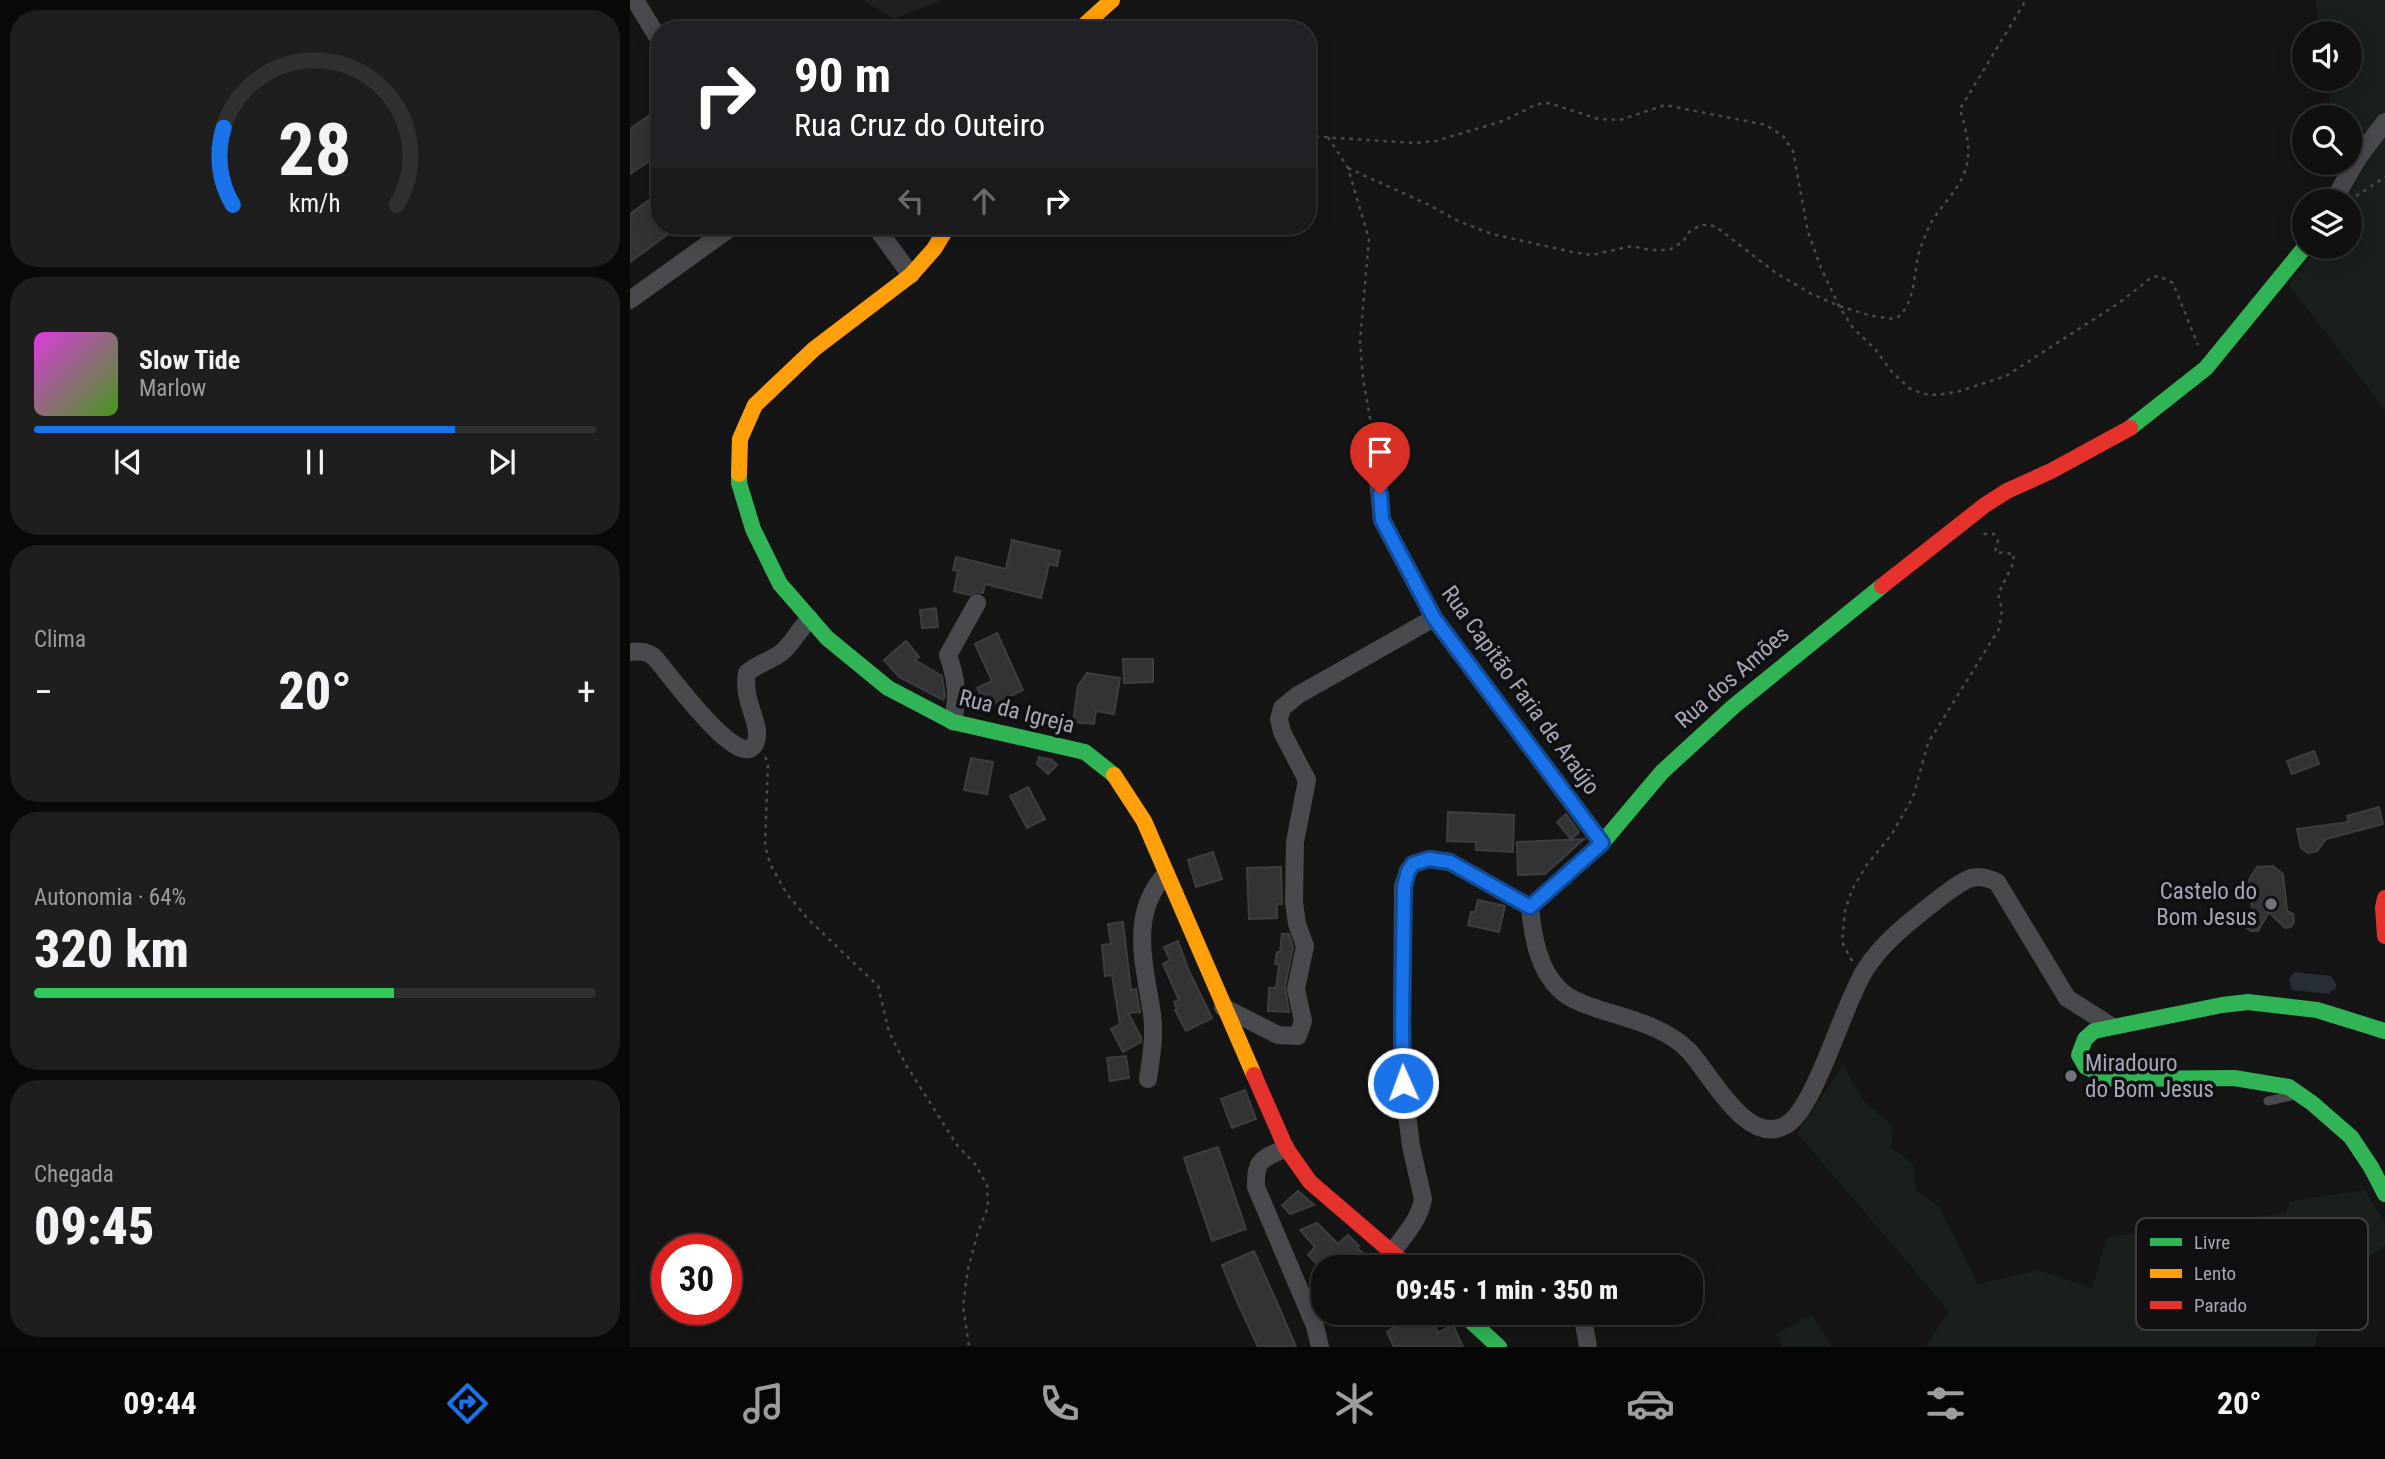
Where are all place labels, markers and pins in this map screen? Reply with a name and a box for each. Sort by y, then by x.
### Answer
pin [1350,422,1410,494]
place label: Castelo do Bom Jesus [2156,878,2257,931]
marker: Castelo do Bom Jesus [2263,896,2279,912]
place label: Miradouro do Bom Jesus [2085,1050,2214,1103]
marker: Miradouro do Bom Jesus [2063,1068,2079,1084]

